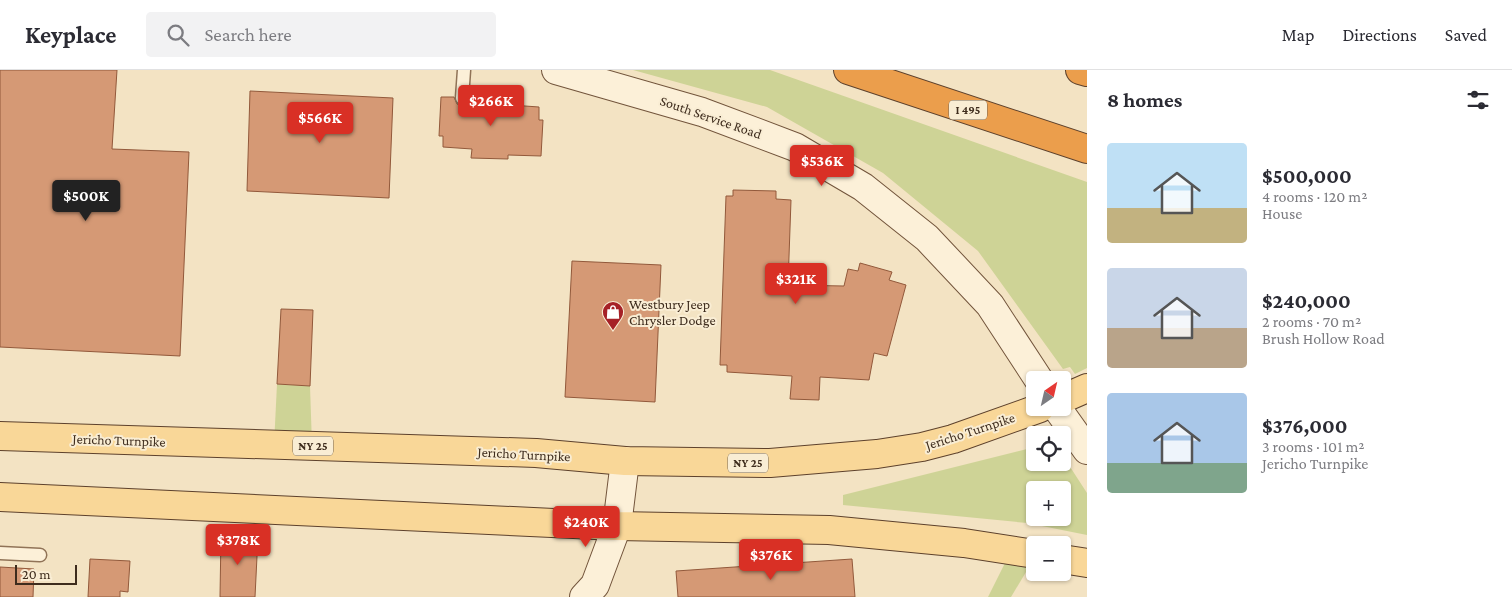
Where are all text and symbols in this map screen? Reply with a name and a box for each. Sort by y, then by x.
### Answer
search box [146,12,496,57]
text: Keyplace [25,21,116,48]
icon: search [164,21,192,49]
text: Search here [204,24,292,45]
text: Map [1282,25,1314,45]
text: Directions [1342,25,1417,45]
text: Saved [1445,25,1487,45]
pin: $266K [456,85,526,127]
icon: filters [1464,86,1492,114]
text: 8 homes [1107,88,1182,112]
text: $266K [469,92,513,109]
street label: South Service Road [658,92,765,142]
road number: I 495 [949,100,987,120]
pin: $566K [285,102,355,144]
text: $566K [298,109,342,126]
pin: $536K [787,144,857,187]
text: $536K [801,152,843,169]
icon: home [1147,163,1207,223]
text: $500,000 [1262,164,1352,188]
pin: $500K [51,180,121,222]
text: $500K [63,187,109,204]
text: 4 rooms · 120 m² [1262,188,1367,205]
text: House [1262,205,1302,222]
pin: $321K [761,262,831,305]
text: $321K [776,270,816,287]
icon: home [1147,288,1207,348]
text: $240,000 [1262,289,1351,313]
place label: Westbury Jeep Chrysler Dodge [629,296,716,328]
shop icon: Westbury Jeep Chrysler Dodge [601,300,625,331]
text: 2 rooms · 70 m² [1262,313,1361,330]
text: Brush Hollow Road [1262,330,1385,347]
north arrow [1026,371,1071,416]
map controls [1026,371,1071,581]
street label: Jericho Turnpike [921,409,1017,454]
icon: home [1147,413,1207,473]
text: $376,000 [1262,414,1347,438]
button: locate [1026,426,1071,471]
street label: Jericho Turnpike [70,430,166,450]
road number: NY 25 [293,436,333,456]
text: 3 rooms · 101 m² [1262,438,1365,455]
street label: Jericho Turnpike [475,443,571,464]
road number: NY 25 [728,453,768,472]
text: Jericho Turnpike [1262,455,1368,472]
button: + [1026,481,1071,526]
pin: $240K [551,506,621,548]
text: $240K [564,513,608,530]
pin: $378K [203,524,273,566]
text: $378K [217,531,259,548]
button: − [1026,536,1071,581]
pin: $376K [736,538,806,581]
text: $376K [750,546,792,563]
scale bar [15,562,78,585]
text: 20 m [22,566,50,582]

